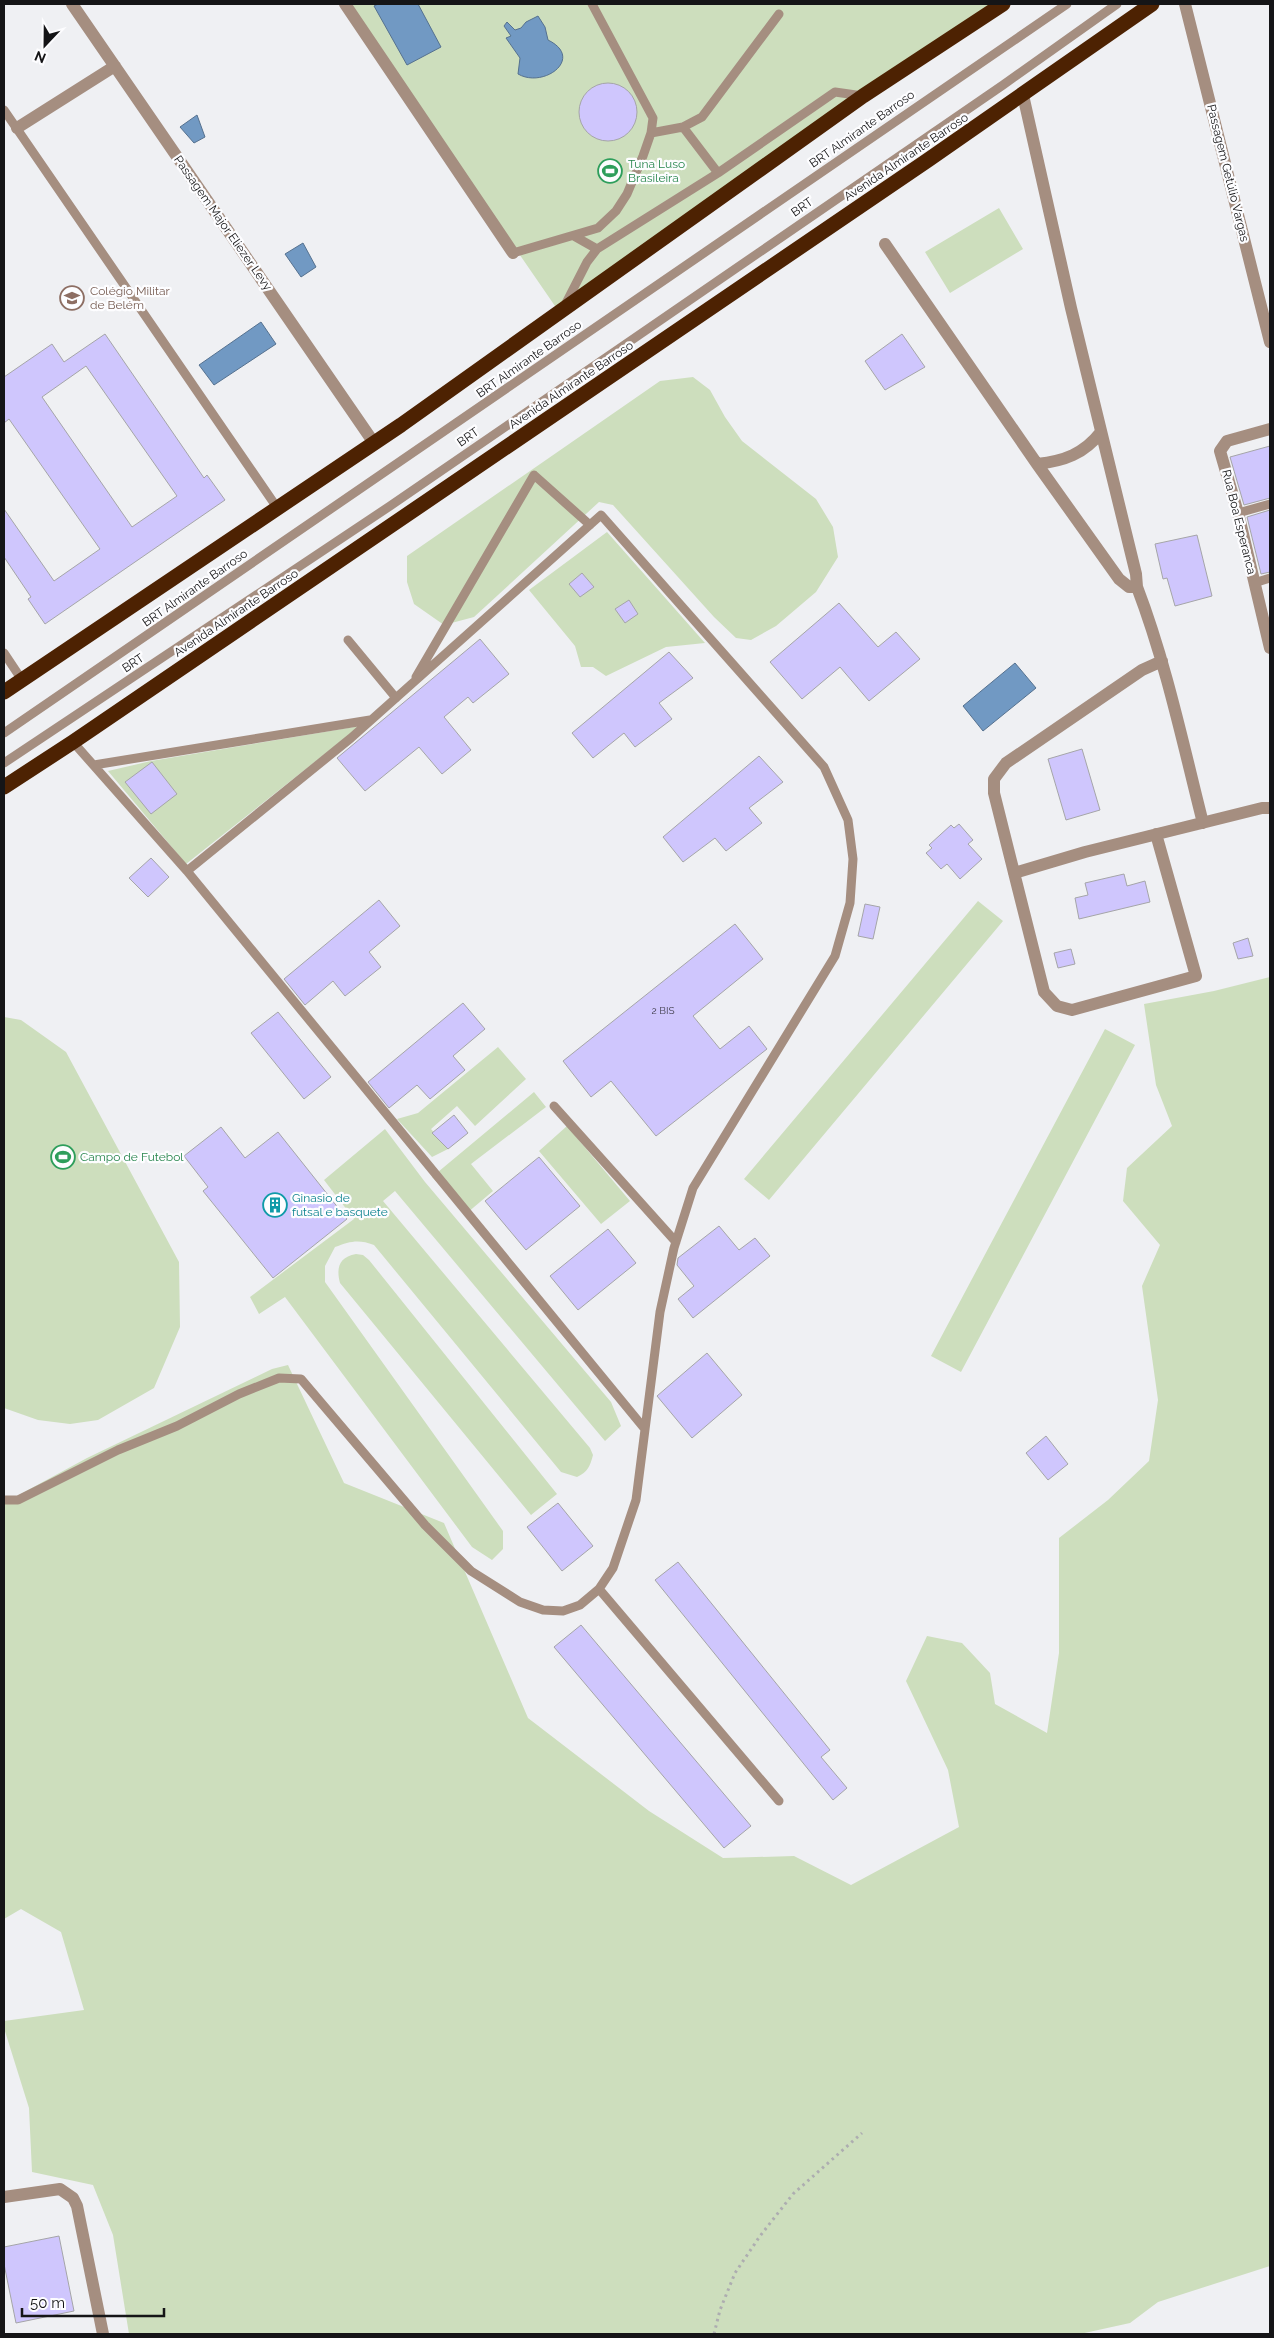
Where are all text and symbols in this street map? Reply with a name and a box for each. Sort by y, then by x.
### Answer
north arrow [20,20,70,70]
text: N [32,48,48,66]
street label: BRT Almirante Barroso [807,87,917,171]
street label: Passagem Getúlio Vargas [1204,103,1252,243]
street label: Avenida Almirante Barroso [841,110,971,204]
street label: Passagem Major Eliezer Levy [171,153,275,293]
place label: Tuna Luso Brasileira [628,157,685,185]
sports icon: Tuna Luso Brasileira [597,158,623,184]
street label: BRT [789,194,816,219]
place label: Colégio Militar de Belém [90,284,170,312]
school or university icon: Colégio Militar de Belém [59,285,85,311]
street label: BRT Almirante Barroso [474,317,584,401]
street label: Avenida Almirante Barroso [506,338,636,432]
street label: BRT [455,424,482,449]
street label: Rua Boa Esperanca [1219,468,1259,576]
street label: BRT Almirante Barroso [140,546,250,630]
street label: Avenida Almirante Barroso [171,566,301,660]
street label: BRT [120,650,147,675]
house number: 2 BIS [652,1005,674,1016]
sports icon: Campo de Futebol [50,1144,76,1170]
place label: Campo de Futebol [80,1150,184,1164]
place label: Ginasio de futsal e basquete [292,1191,388,1219]
building icon: Ginasio de futsal e basquete [262,1192,288,1218]
scale bar [22,2286,165,2318]
text: 50 m [30,2294,65,2312]

